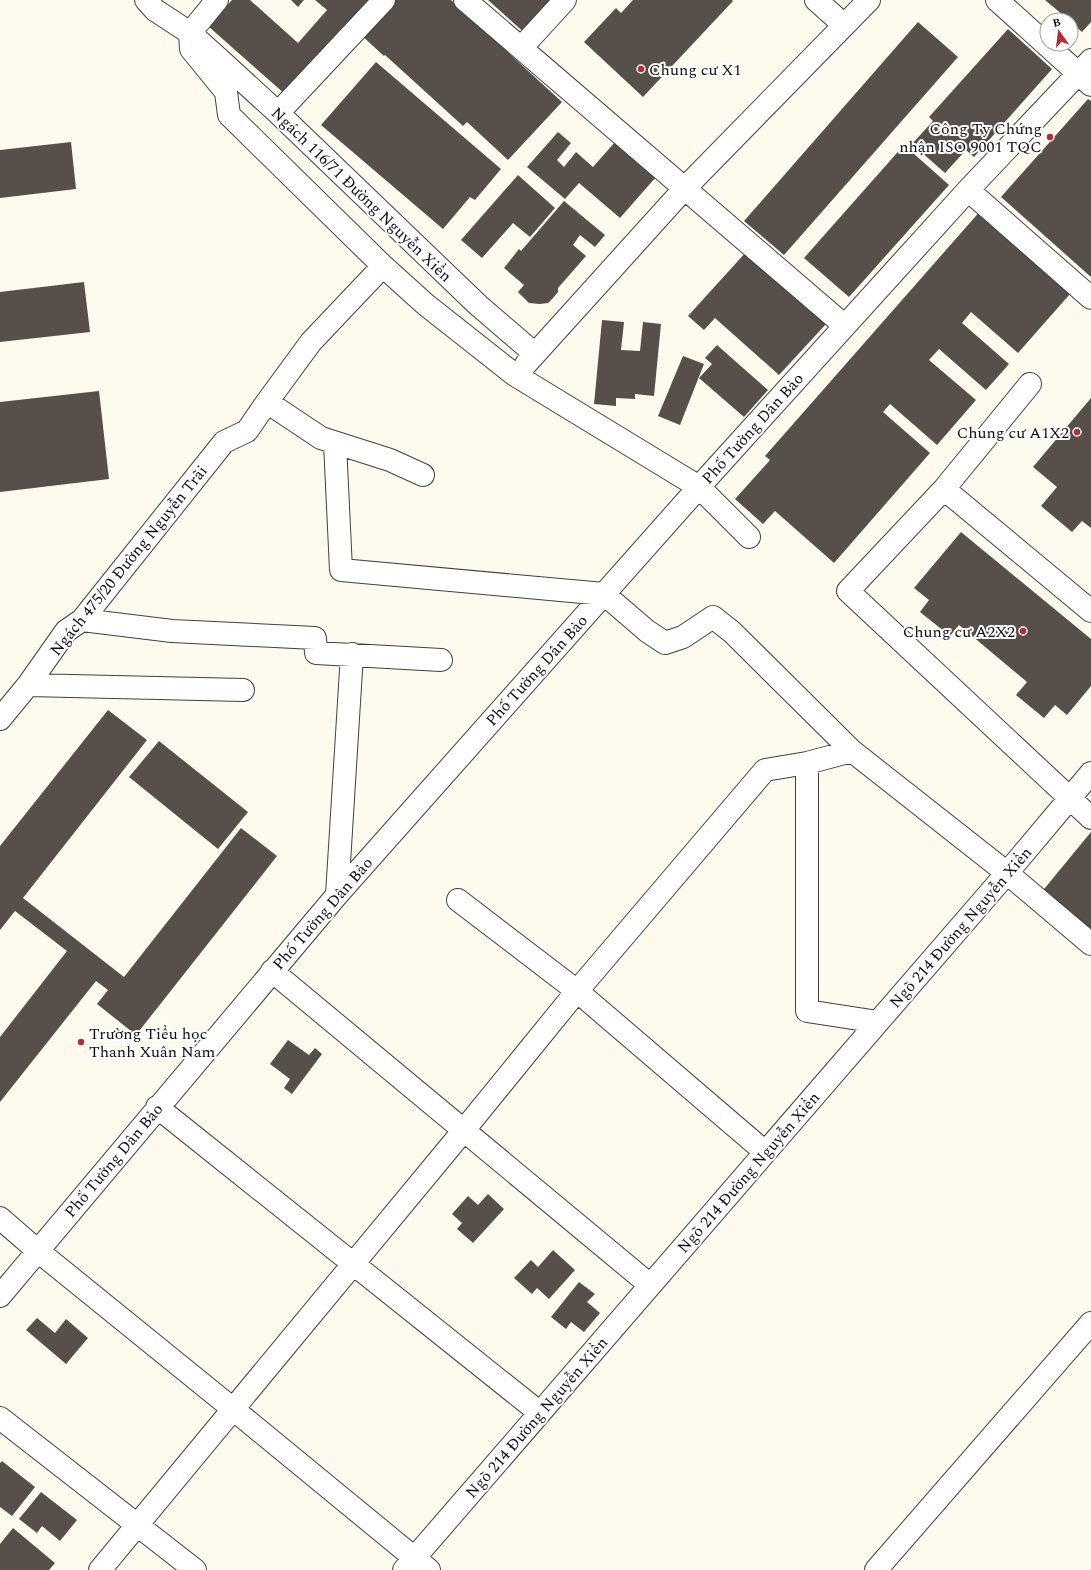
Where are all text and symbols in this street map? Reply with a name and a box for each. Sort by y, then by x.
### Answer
north arrow [1039,12,1079,52]
text: B [1051,14,1063,32]
place label: Chung cư X1 [649,58,741,82]
marker: Chung cư X1 [636,64,646,74]
street label: Ngách 116/71 Đường Nguyễn Xiển [265,102,457,288]
place label: Công Ty Chứng nhận ISO 9001 TQC [899,117,1042,159]
marker: Công Ty Chứng nhận ISO 9001 TQC [1045,132,1055,142]
street label: Phố Tưởng Dân Bảo [696,368,809,490]
place label: Chung cư A1X2 [957,421,1069,445]
marker: Chung cư A1X2 [1072,427,1082,437]
street label: Ngách 475/20 Đường Nguyễn Trãi [44,460,213,661]
street label: Phố Tưởng Dân Bảo [480,610,593,732]
place label: Chung cư A2X2 [903,620,1015,644]
marker: Chung cư A2X2 [1018,626,1028,636]
street label: Ngõ 214 Đường Nguyễn Xiển [884,842,1038,1014]
street label: Phố Tưởng Dân Bảo [267,852,379,975]
place label: Trường Tiểu học Thanh Xuân Nam [89,1022,216,1064]
marker: Trường Tiểu học Thanh Xuân Nam [76,1037,86,1047]
street label: Ngõ 214 Đường Nguyễn Xiển [672,1087,826,1259]
street label: Phố Tưởng Dân Bảo [59,1098,169,1223]
street label: Ngõ 214 Đường Nguyễn Xiển [460,1332,614,1504]

